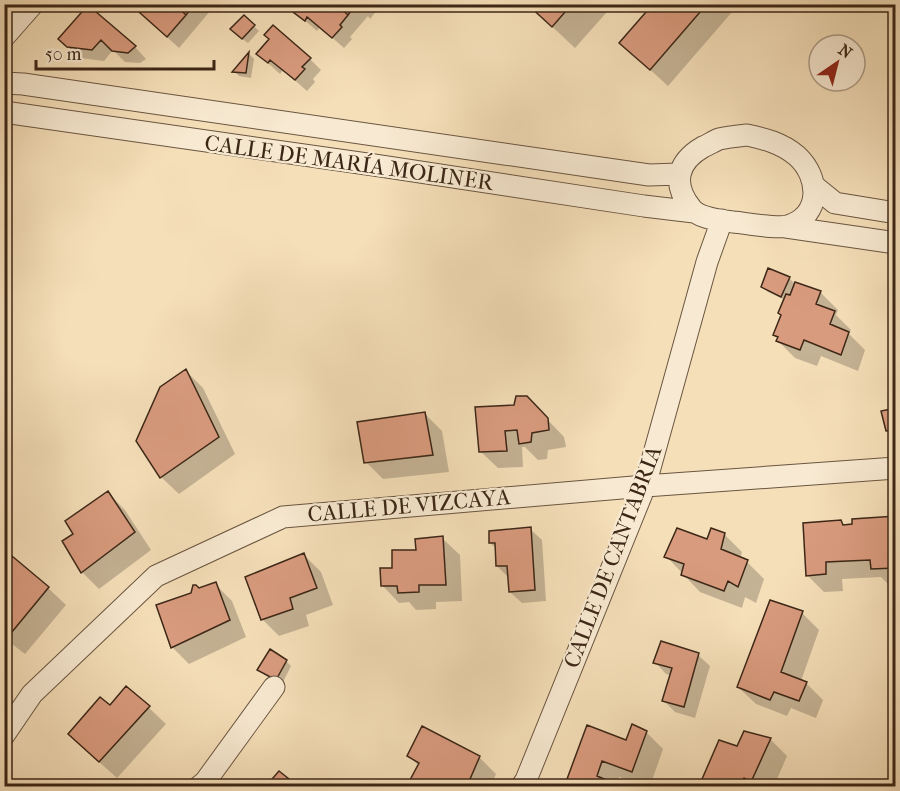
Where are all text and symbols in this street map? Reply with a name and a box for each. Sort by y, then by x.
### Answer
scale bar [36,33,214,71]
north arrow [807,33,867,93]
text: N [835,40,856,63]
text: 50 m [45,44,82,65]
street label: CALLE DE MARÍA MOLINER [203,129,496,196]
street label: CALLE DE CANTABRIA [559,442,668,672]
street label: CALLE DE VIZCAYA [307,484,512,528]

